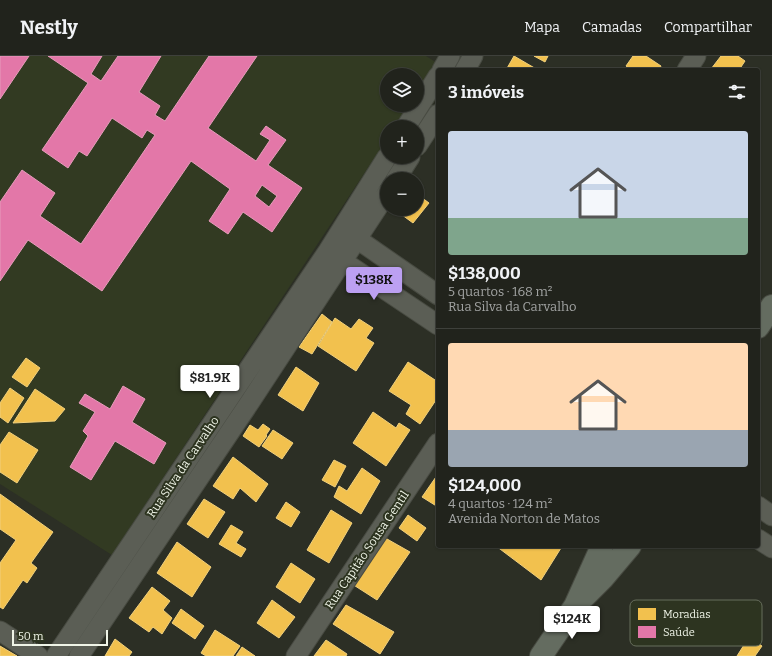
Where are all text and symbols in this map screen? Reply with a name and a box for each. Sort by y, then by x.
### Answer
text: Nestly [20,16,78,39]
text: Mapa [524,19,560,36]
text: Camadas [582,19,642,36]
text: Compartilhar [664,19,752,36]
map controls [380,68,424,216]
button: layers [380,68,424,112]
icon: filters [726,81,748,103]
text: 3 imóveis [448,82,524,103]
button: + [380,120,424,164]
icon: home [562,157,634,229]
button: − [380,172,424,216]
text: $138,000 [448,263,521,284]
pin: $138K [346,267,402,301]
text: $138K [355,272,393,287]
text: 5 quartos · 168 m² [448,284,552,299]
text: Rua Silva da Carvalho [448,299,577,314]
pin: $81.9K [177,365,243,399]
icon: home [562,369,634,441]
text: $81.9K [189,370,231,385]
street label: Rua Silva da Carvalho [144,414,222,520]
text: $124,000 [448,475,521,496]
street label: Rua Capitão Sousa Gentil [322,488,412,612]
text: 4 quartos · 124 m² [448,496,552,511]
text: Avenida Norton de Matos [448,511,600,526]
legend [630,600,762,646]
pin: $124K [544,606,600,640]
text: Moradias [663,608,710,621]
text: $124K [553,611,591,626]
text: Saúde [663,626,695,639]
scale bar [12,628,108,647]
text: 50 m [18,630,44,643]

